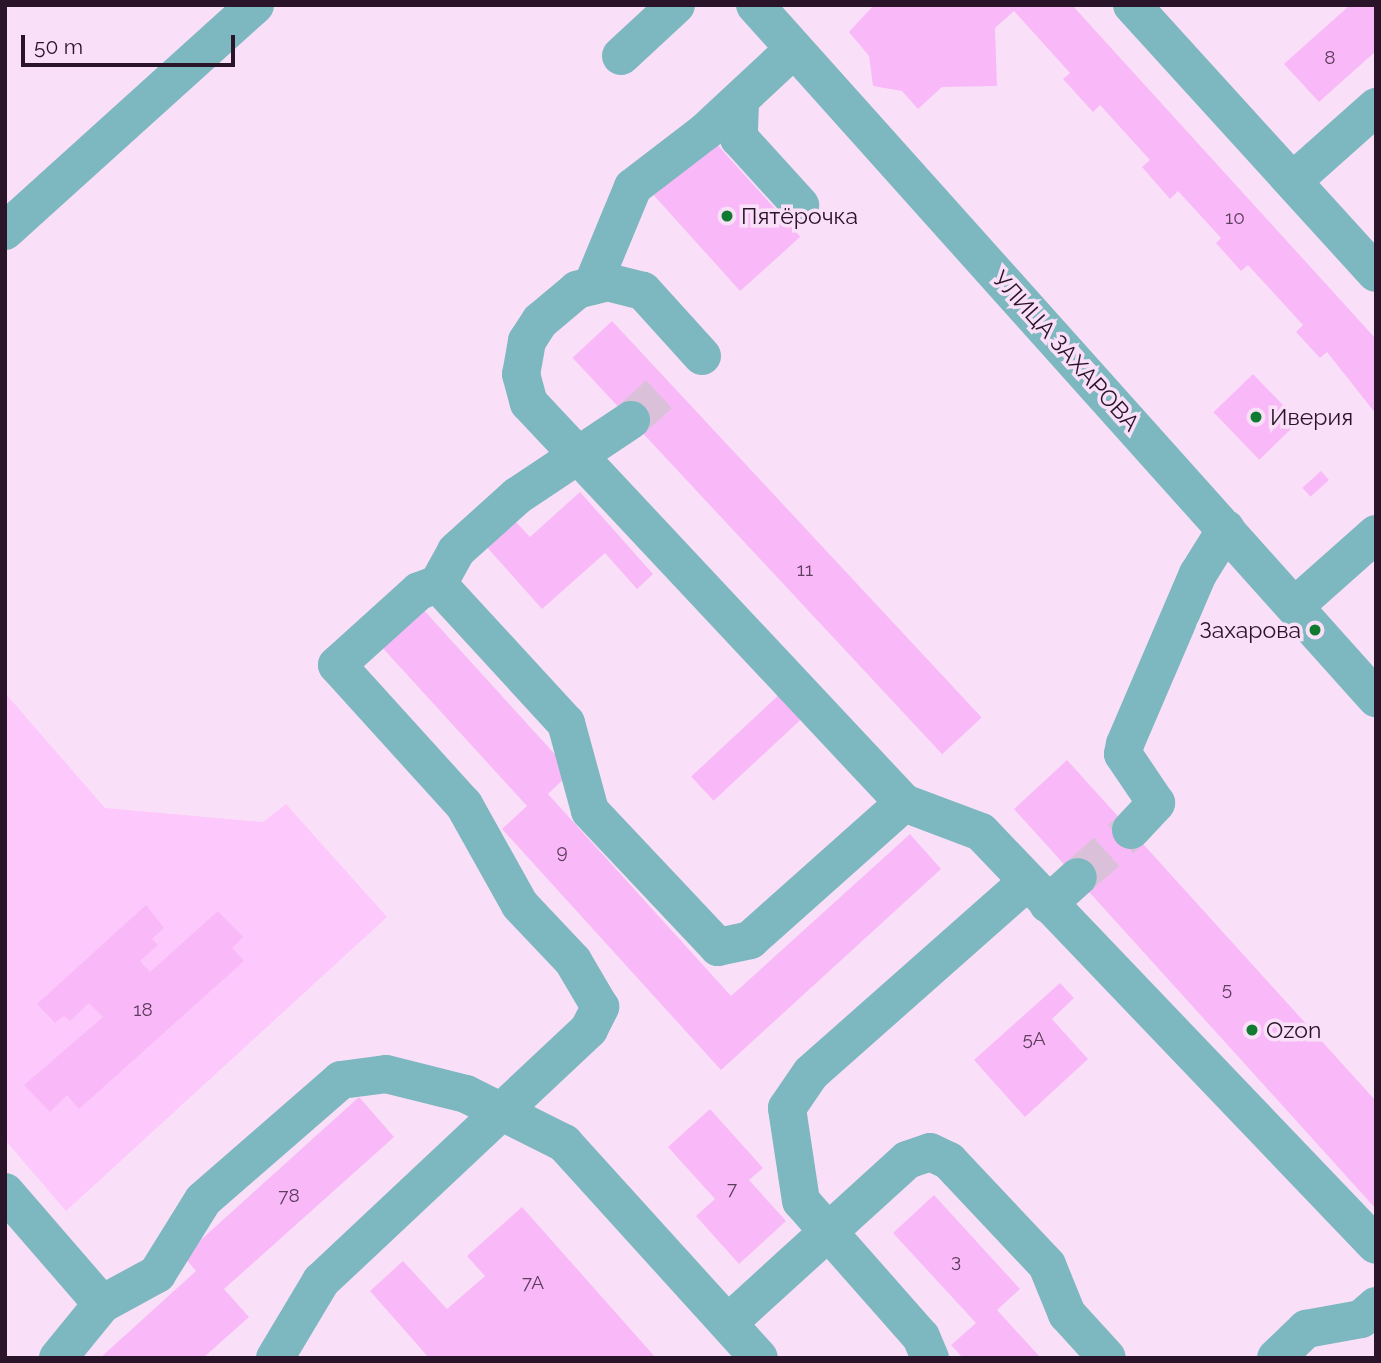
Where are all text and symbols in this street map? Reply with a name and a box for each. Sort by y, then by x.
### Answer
scale bar [24,21,238,65]
text: 50 m [34,34,83,59]
house number: 8 [1324,47,1336,69]
place label: Пятёрочка [741,202,858,230]
house number: 10 [1225,207,1245,229]
marker: Пятёрочка [719,208,735,224]
street label: УЛИЦА ЗАХАРОВА [987,265,1145,437]
place label: Иверия [1270,403,1353,431]
marker: Иверия [1248,409,1264,425]
house number: 11 [797,559,813,581]
place label: Захарова [1199,616,1301,644]
marker: Захарова [1307,622,1323,638]
house number: 9 [556,841,568,863]
house number: 5 [1222,978,1232,1000]
house number: 18 [133,999,153,1021]
place label: Ozon [1266,1016,1321,1044]
marker: Ozon [1244,1022,1260,1038]
house number: 5А [1022,1028,1046,1050]
house number: 7 [727,1178,737,1200]
house number: 78 [278,1185,300,1207]
house number: 3 [951,1250,961,1272]
house number: 7А [522,1272,544,1294]

